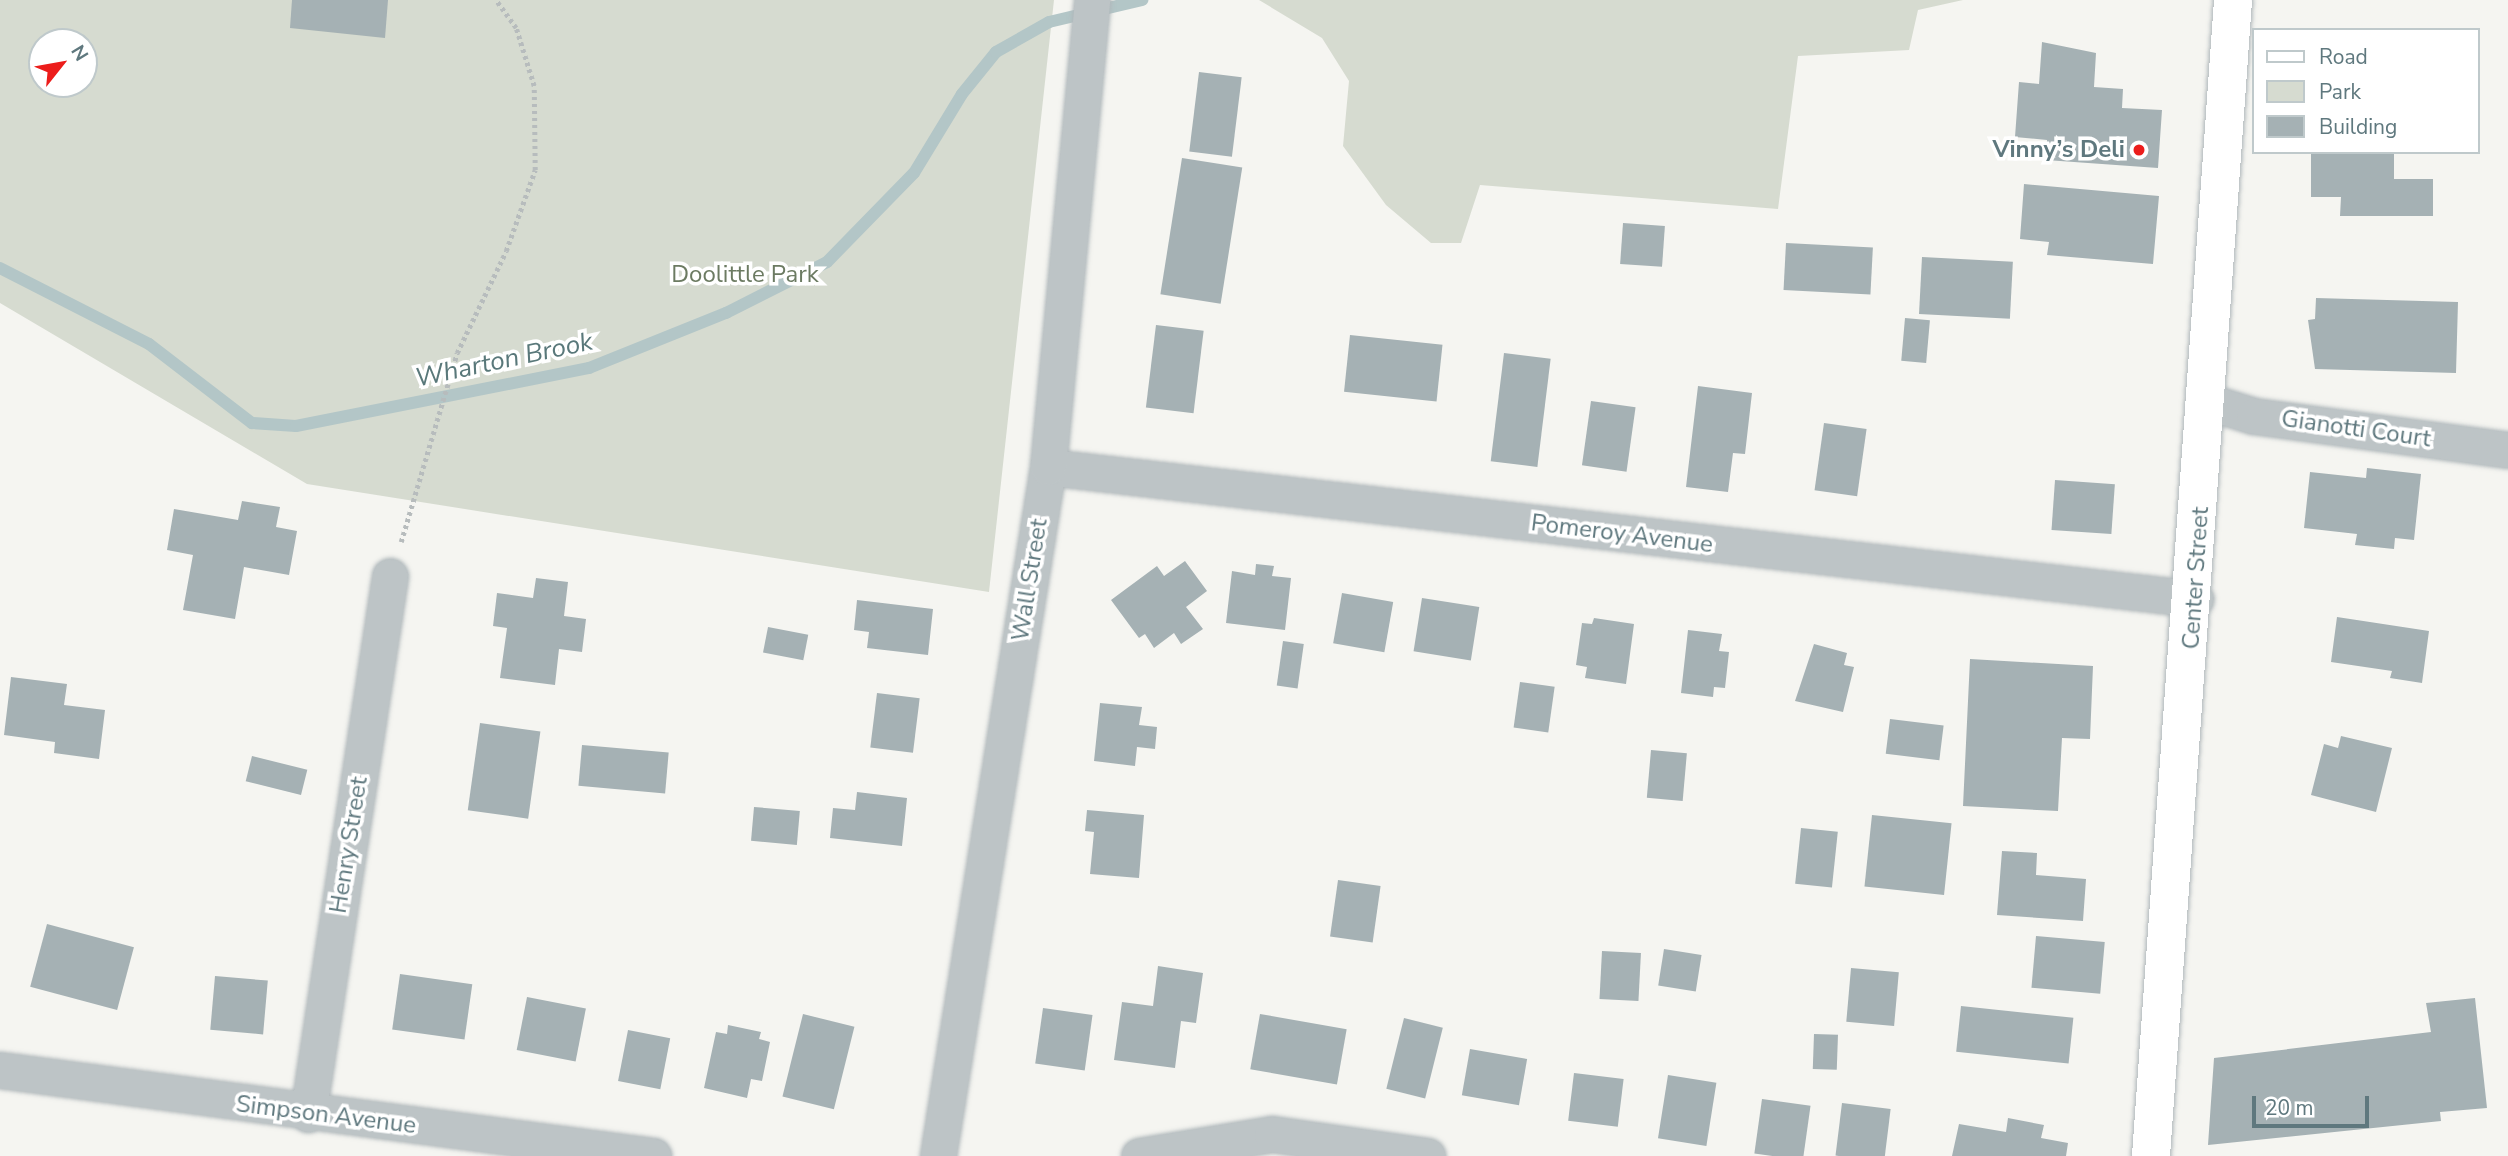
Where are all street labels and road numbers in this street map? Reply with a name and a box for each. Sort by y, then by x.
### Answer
street label: Gianotti Court [2279,404,2433,454]
street label: Center Street [2177,506,2215,650]
street label: Pomeroy Avenue [1529,509,1715,559]
street label: Wall Street [1006,517,1054,643]
street label: Henry Street [324,775,374,915]
street label: Simpson Avenue [234,1090,418,1140]

